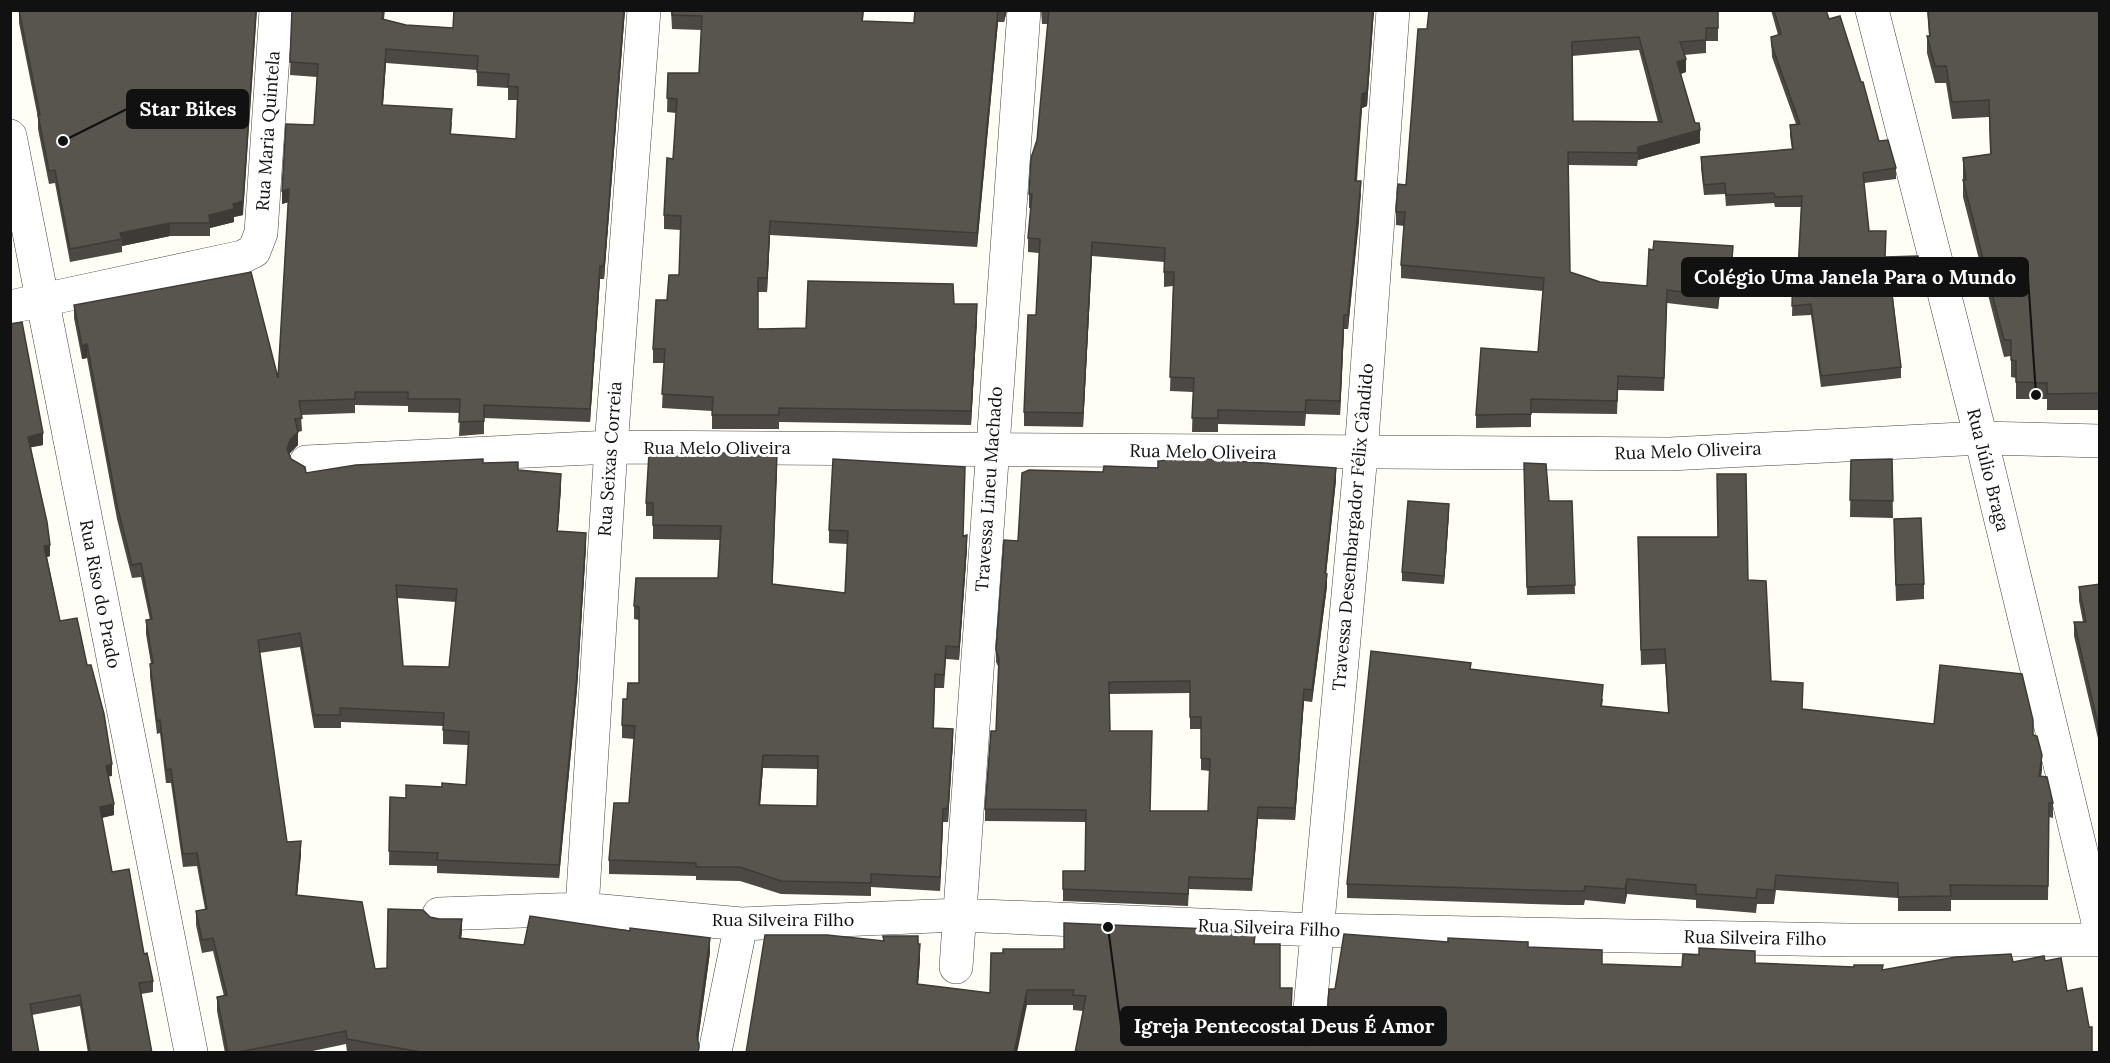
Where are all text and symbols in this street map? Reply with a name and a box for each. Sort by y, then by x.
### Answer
street label: Rua Maria Quintela [250,50,285,212]
callout: Star Bikes [127,90,248,128]
text: Star Bikes [140,96,237,121]
callout: Colégio Uma Janela Para o Mundo [1682,258,2028,296]
text: Colégio Uma Janela Para o Mundo [1694,264,2016,289]
street label: Travessa Desembargador Félix Cândido [1327,362,1378,692]
street label: Rua Seixas Correia [593,381,626,537]
street label: Travessa Lineu Machado [970,386,1007,592]
street label: Rua Júlio Braga [1962,406,2015,534]
street label: Rua Melo Oliveira [643,436,791,459]
street label: Rua Melo Oliveira [1614,436,1762,465]
street label: Rua Melo Oliveira [1129,439,1277,464]
street label: Rua Riso do Prado [75,517,126,670]
street label: Rua Silveira Filho [712,908,854,931]
street label: Rua Silveira Filho [1197,914,1341,941]
street label: Rua Silveira Filho [1684,925,1827,950]
callout: Igreja Pentecostal Deus É Amor [1121,1007,1446,1045]
text: Igreja Pentecostal Deus É Amor [1134,1013,1435,1038]

